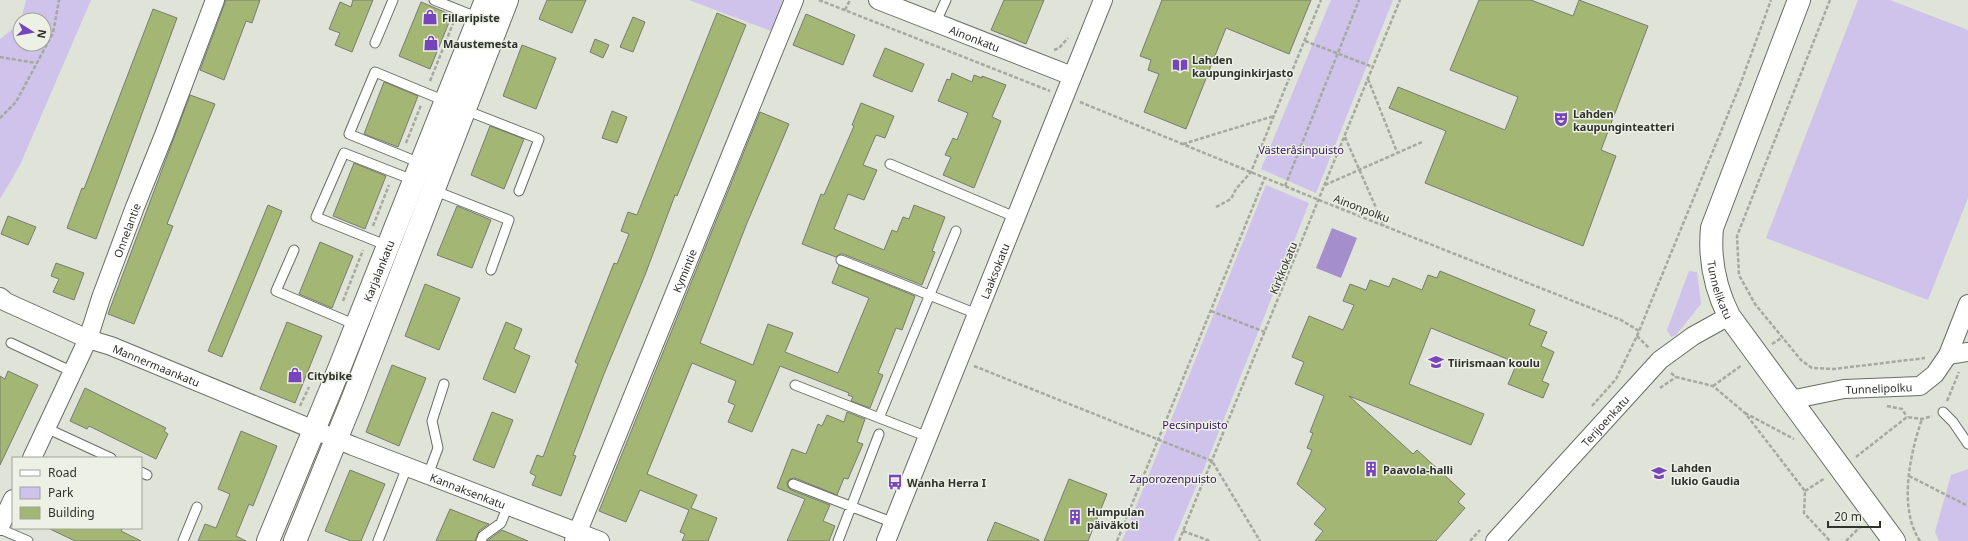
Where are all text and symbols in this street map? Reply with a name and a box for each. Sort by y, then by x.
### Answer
shop icon: Fillaripiste [421,8,439,26]
place label: Fillaripiste [442,10,500,25]
north arrow [12,12,52,52]
street label: Ainonkatu [947,21,1002,55]
text: N [34,28,51,40]
shop icon: Maustemesta [422,34,440,52]
place label: Maustemesta [443,36,518,51]
place label: Lahden kaupunginkirjasto [1192,52,1293,80]
library icon: Lahden kaupunginkirjasto [1171,56,1189,74]
place label: Lahden kaupunginteatteri [1573,106,1674,134]
theatre icon: Lahden kaupunginteatteri [1552,110,1570,128]
park label: Västeråsinpuisto [1258,142,1344,157]
street label: Ainonpolku [1332,190,1392,226]
street label: Onnelantie [109,201,143,260]
street label: Karjalankatu [359,238,397,304]
street label: Kirkkokatu [1266,239,1300,297]
street label: Laaksokatu [976,241,1012,301]
street label: Kymintie [668,247,700,294]
street label: Tunnelikatu [1705,260,1737,322]
street label: Mannermaankatu [111,340,202,389]
school or university icon: Tiirismaan koulu [1427,353,1445,371]
place label: Tiirismaan koulu [1448,355,1540,370]
shop icon: Citybike [286,366,304,384]
place label: Citybike [307,368,352,383]
street label: Tunnelipolku [1845,379,1913,396]
street label: Terijoenkatu [1578,392,1632,449]
park label: Pecsinpuisto [1162,417,1228,432]
legend [12,457,142,529]
building icon: Paavola-halli [1362,460,1380,478]
place label: Lahden lukio Gaudia [1671,460,1740,488]
place label: Paavola-halli [1383,462,1453,477]
text: Road [48,464,77,481]
school or university icon: Lahden lukio Gaudia [1650,464,1668,482]
street label: Kannaksenkatu [428,469,508,512]
park label: Zaporozenpuisto [1129,471,1217,486]
bus stop icon: Wanha Herra I [886,473,904,491]
place label: Wanha Herra I [907,475,986,490]
text: Park [48,484,74,501]
scale bar [1828,503,1880,529]
text: Building [48,504,95,521]
place label: Humpulan päiväkoti [1087,504,1144,532]
building icon: Humpulan päiväkoti [1066,508,1084,526]
text: 20 m [1834,508,1862,525]

